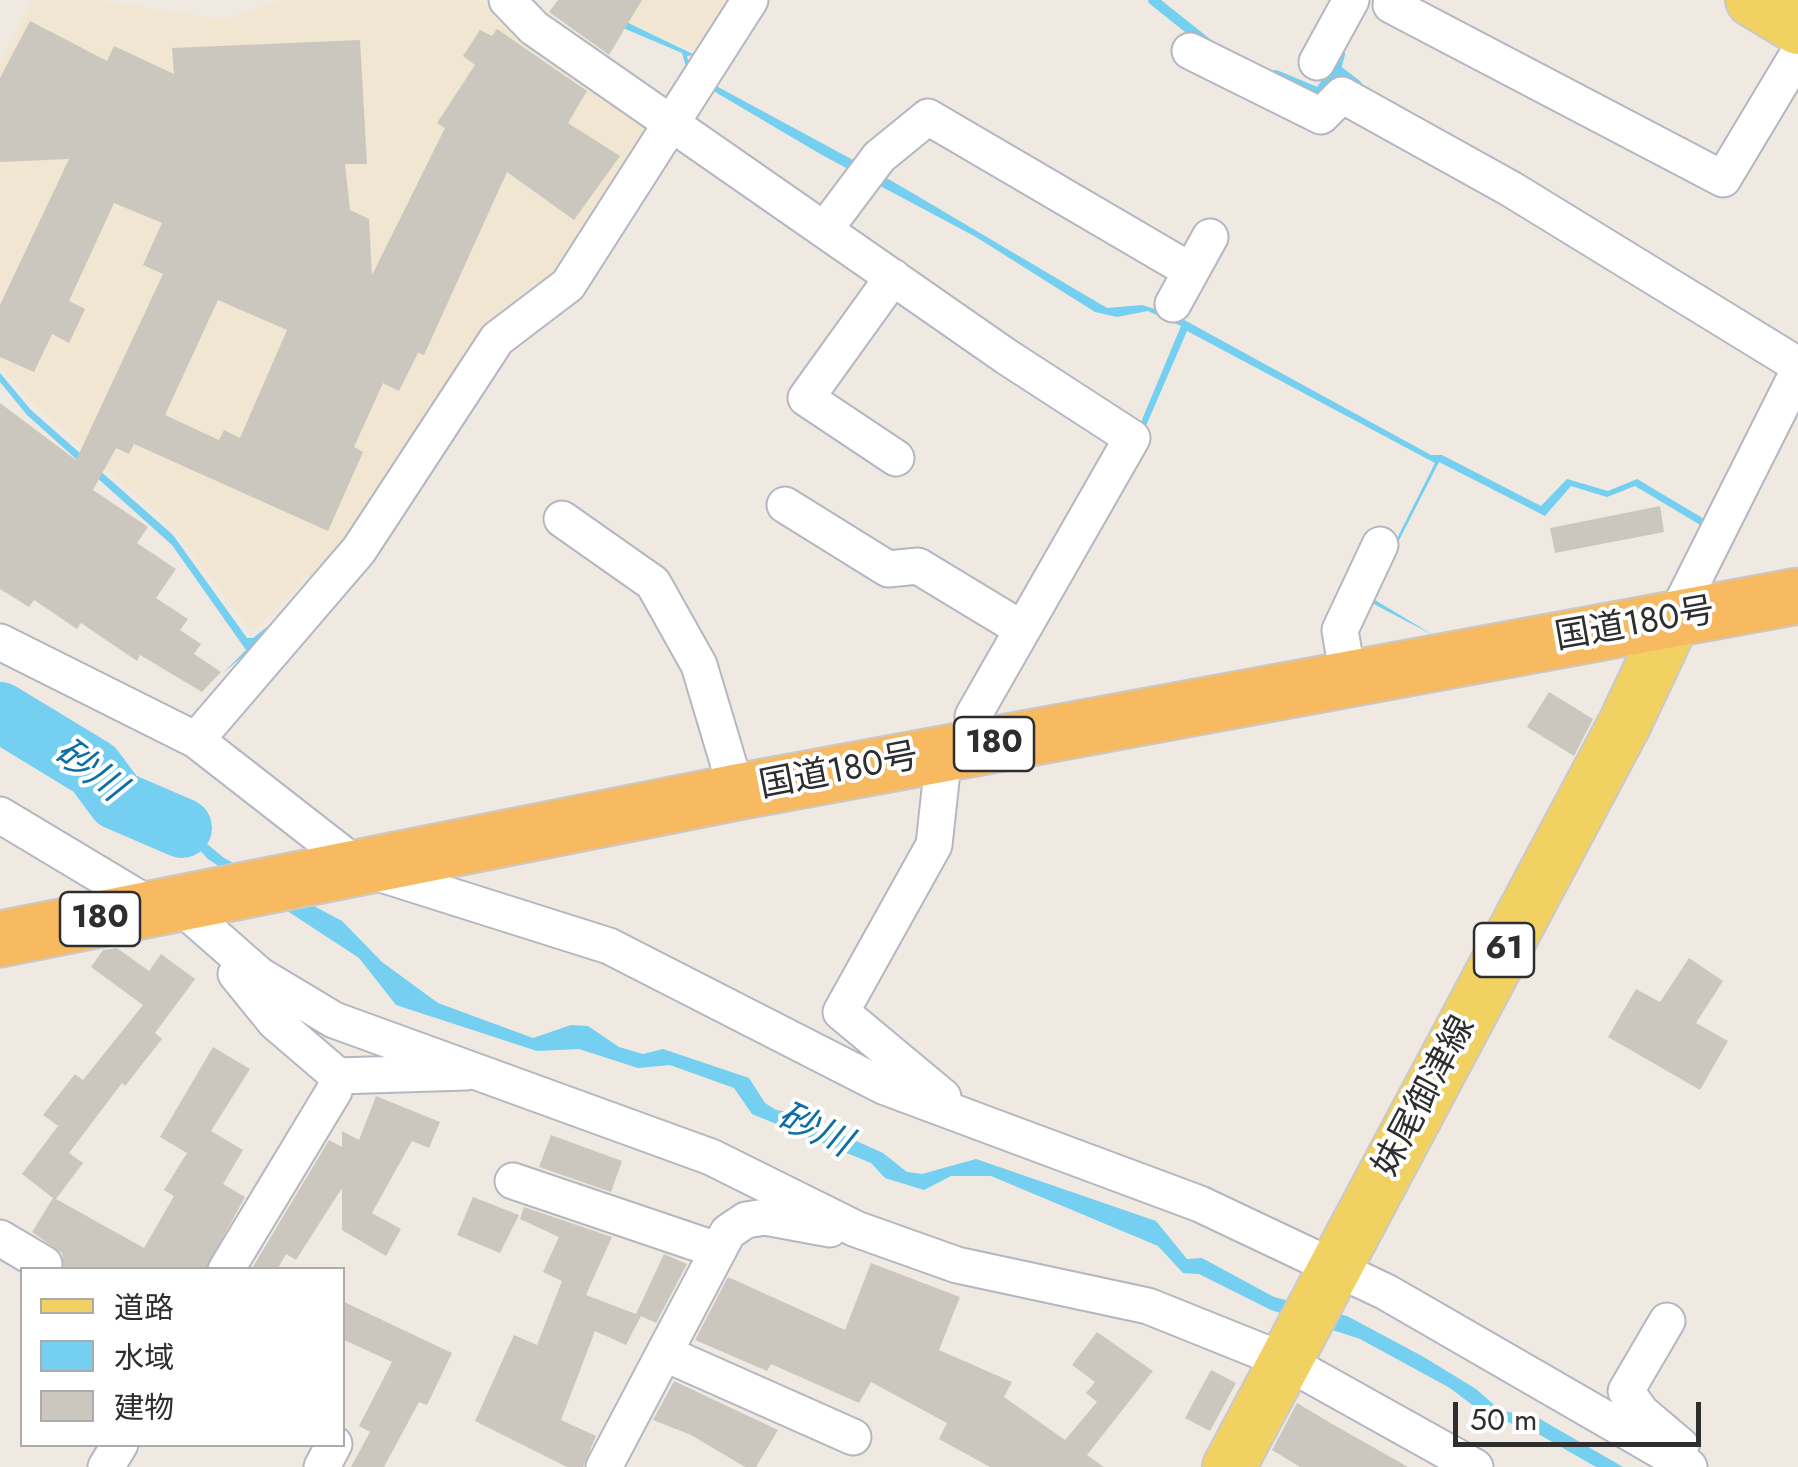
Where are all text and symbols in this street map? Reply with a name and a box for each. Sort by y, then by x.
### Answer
street label: 国道180号 [1552,591,1718,661]
road number: 180 [954,717,1034,771]
water label: 砂川 [44,731,132,813]
street label: 国道180号 [756,737,922,809]
road number: 180 [60,892,140,946]
road number: 61 [1474,923,1534,977]
street label: 妹尾御津線 [1366,1010,1486,1184]
water label: 砂川 [769,1095,857,1169]
legend [20,1267,345,1447]
text: 道路 [114,1286,174,1329]
text: 水域 [114,1336,174,1379]
scale bar [1458,1382,1706,1444]
text: 建物 [114,1386,174,1429]
text: 50 m [1470,1398,1537,1441]

